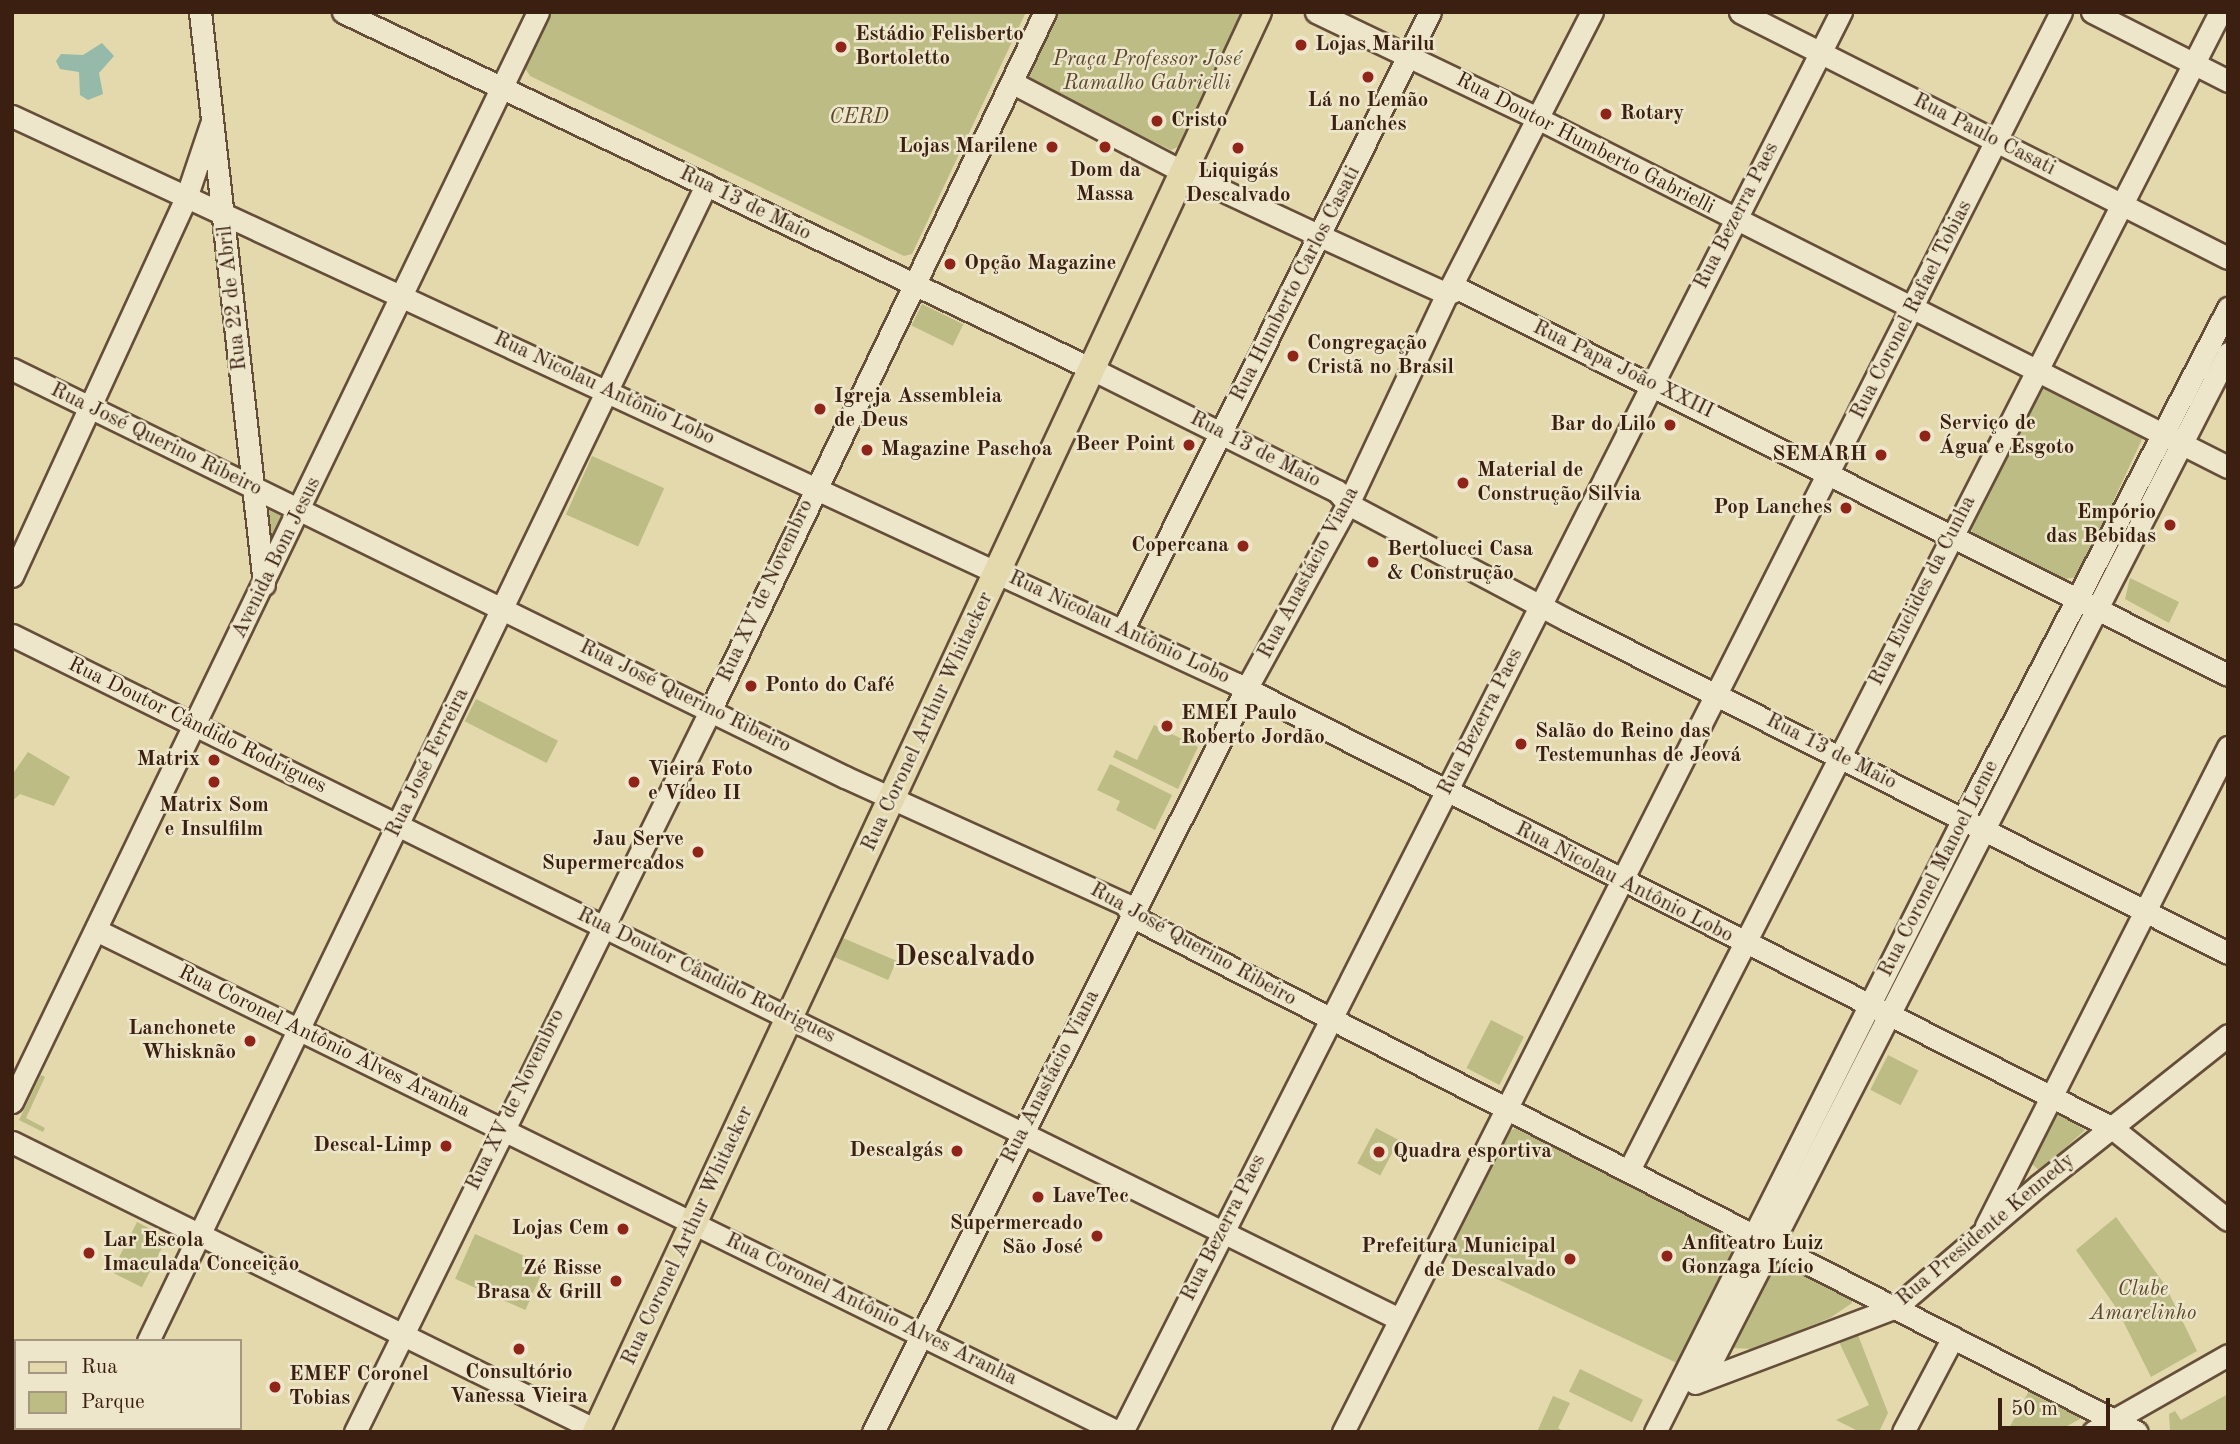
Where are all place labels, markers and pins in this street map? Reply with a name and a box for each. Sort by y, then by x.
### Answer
place label: Estádio Felisberto Bortoletto [855,22,1024,72]
place label: Lojas Marilu [1315,32,1435,58]
marker: Lojas Marilu [1293,37,1309,53]
marker: Estádio Felisberto Bortoletto [833,39,849,55]
marker: Lá no Lemão Lanches [1360,69,1376,85]
place label: Lá no Lemão Lanches [1308,88,1428,138]
place label: Rotary [1620,101,1684,127]
marker: Rotary [1598,106,1614,122]
place label: Cristo [1171,108,1227,134]
marker: Cristo [1149,113,1165,129]
place label: Lojas Marilene [898,134,1038,160]
marker: Lojas Marilene [1044,139,1060,155]
marker: Dom da Massa [1097,139,1113,155]
marker: Liquigás Descalvado [1230,140,1246,156]
place label: Dom da Massa [1069,158,1141,208]
place label: Liquigás Descalvado [1185,159,1291,209]
place label: Opção Magazine [964,251,1116,277]
marker: Opção Magazine [942,256,958,272]
place label: Congregação Cristã no Brasil [1307,331,1454,381]
marker: Congregação Cristã no Brasil [1285,348,1301,364]
place label: Igreja Assembleia de Deus [834,384,1002,434]
marker: Igreja Assembleia de Deus [812,401,828,417]
place label: Serviço de Água e Esgoto [1939,411,2074,461]
place label: Bar do Lilo [1550,412,1656,438]
marker: Bar do Lilo [1662,417,1678,433]
marker: Serviço de Água e Esgoto [1917,428,1933,444]
place label: Beer Point [1076,432,1175,458]
place label: Magazine Paschoa [881,437,1052,463]
marker: Beer Point [1181,437,1197,453]
marker: Magazine Paschoa [859,442,875,458]
place label: SEMARH [1772,442,1867,468]
marker: SEMARH [1873,447,1889,463]
place label: Material de Construção Silvia [1477,458,1641,508]
marker: Material de Construção Silvia [1455,475,1471,491]
place label: Pop Lanches [1714,495,1832,521]
marker: Pop Lanches [1838,500,1854,516]
place label: Empório das Bebidas [2046,500,2156,550]
marker: Empório das Bebidas [2162,517,2178,533]
place label: Copercana [1131,533,1229,559]
place label: Bertolucci Casa & Construção [1387,537,1533,587]
marker: Copercana [1235,538,1251,554]
marker: Bertolucci Casa & Construção [1365,554,1381,570]
place label: Ponto do Café [765,673,895,699]
marker: Ponto do Café [743,678,759,694]
place label: EMEI Paulo Roberto Jordão [1181,701,1325,751]
marker: EMEI Paulo Roberto Jordão [1159,718,1175,734]
place label: Salão do Reino das Testemunhas de Jeová [1535,719,1741,769]
marker: Salão do Reino das Testemunhas de Jeová [1513,736,1529,752]
place label: Matrix [137,747,200,773]
marker: Matrix [206,752,222,768]
place label: Vieira Foto e Vídeo II [648,757,753,807]
marker: Matrix Som e Insulfilm [206,774,222,790]
marker: Vieira Foto e Vídeo II [626,774,642,790]
place label: Matrix Som e Insulfilm [159,793,269,843]
place label: Jau Serve Supermercados [542,827,684,877]
marker: Jau Serve Supermercados [690,844,706,860]
place label: Lanchonete Whisknão [128,1016,236,1066]
marker: Lanchonete Whisknão [242,1033,258,1049]
place label: Descal-Limp [313,1133,432,1159]
marker: Descal-Limp [438,1138,454,1154]
place label: Descalgás [849,1138,943,1164]
place label: Quadra esportiva [1393,1139,1552,1165]
marker: Descalgás [949,1143,965,1159]
marker: Quadra esportiva [1371,1144,1387,1160]
place label: LaveTec [1052,1184,1129,1210]
marker: LaveTec [1030,1189,1046,1205]
place label: Supermercado São José [950,1211,1083,1261]
place label: Lojas Cem [511,1216,609,1242]
marker: Lojas Cem [615,1221,631,1237]
place label: Lar Escola Imaculada Conceição [103,1228,299,1278]
marker: Supermercado São José [1089,1228,1105,1244]
place label: Anfiteatro Luiz Gonzaga Lício [1681,1231,1823,1281]
place label: Prefeitura Municipal de Descalvado [1361,1234,1556,1284]
marker: Lar Escola Imaculada Conceição [81,1245,97,1261]
marker: Anfiteatro Luiz Gonzaga Lício [1659,1248,1675,1264]
marker: Prefeitura Municipal de Descalvado [1562,1251,1578,1267]
place label: Zé Risse Brasa & Grill [476,1256,602,1306]
marker: Zé Risse Brasa & Grill [608,1273,624,1289]
marker: Consultório Vanessa Vieira [511,1341,527,1357]
place label: Consultório Vanessa Vieira [450,1360,588,1410]
place label: EMEF Coronel Tobias [289,1362,429,1412]
marker: EMEF Coronel Tobias [267,1379,283,1395]

